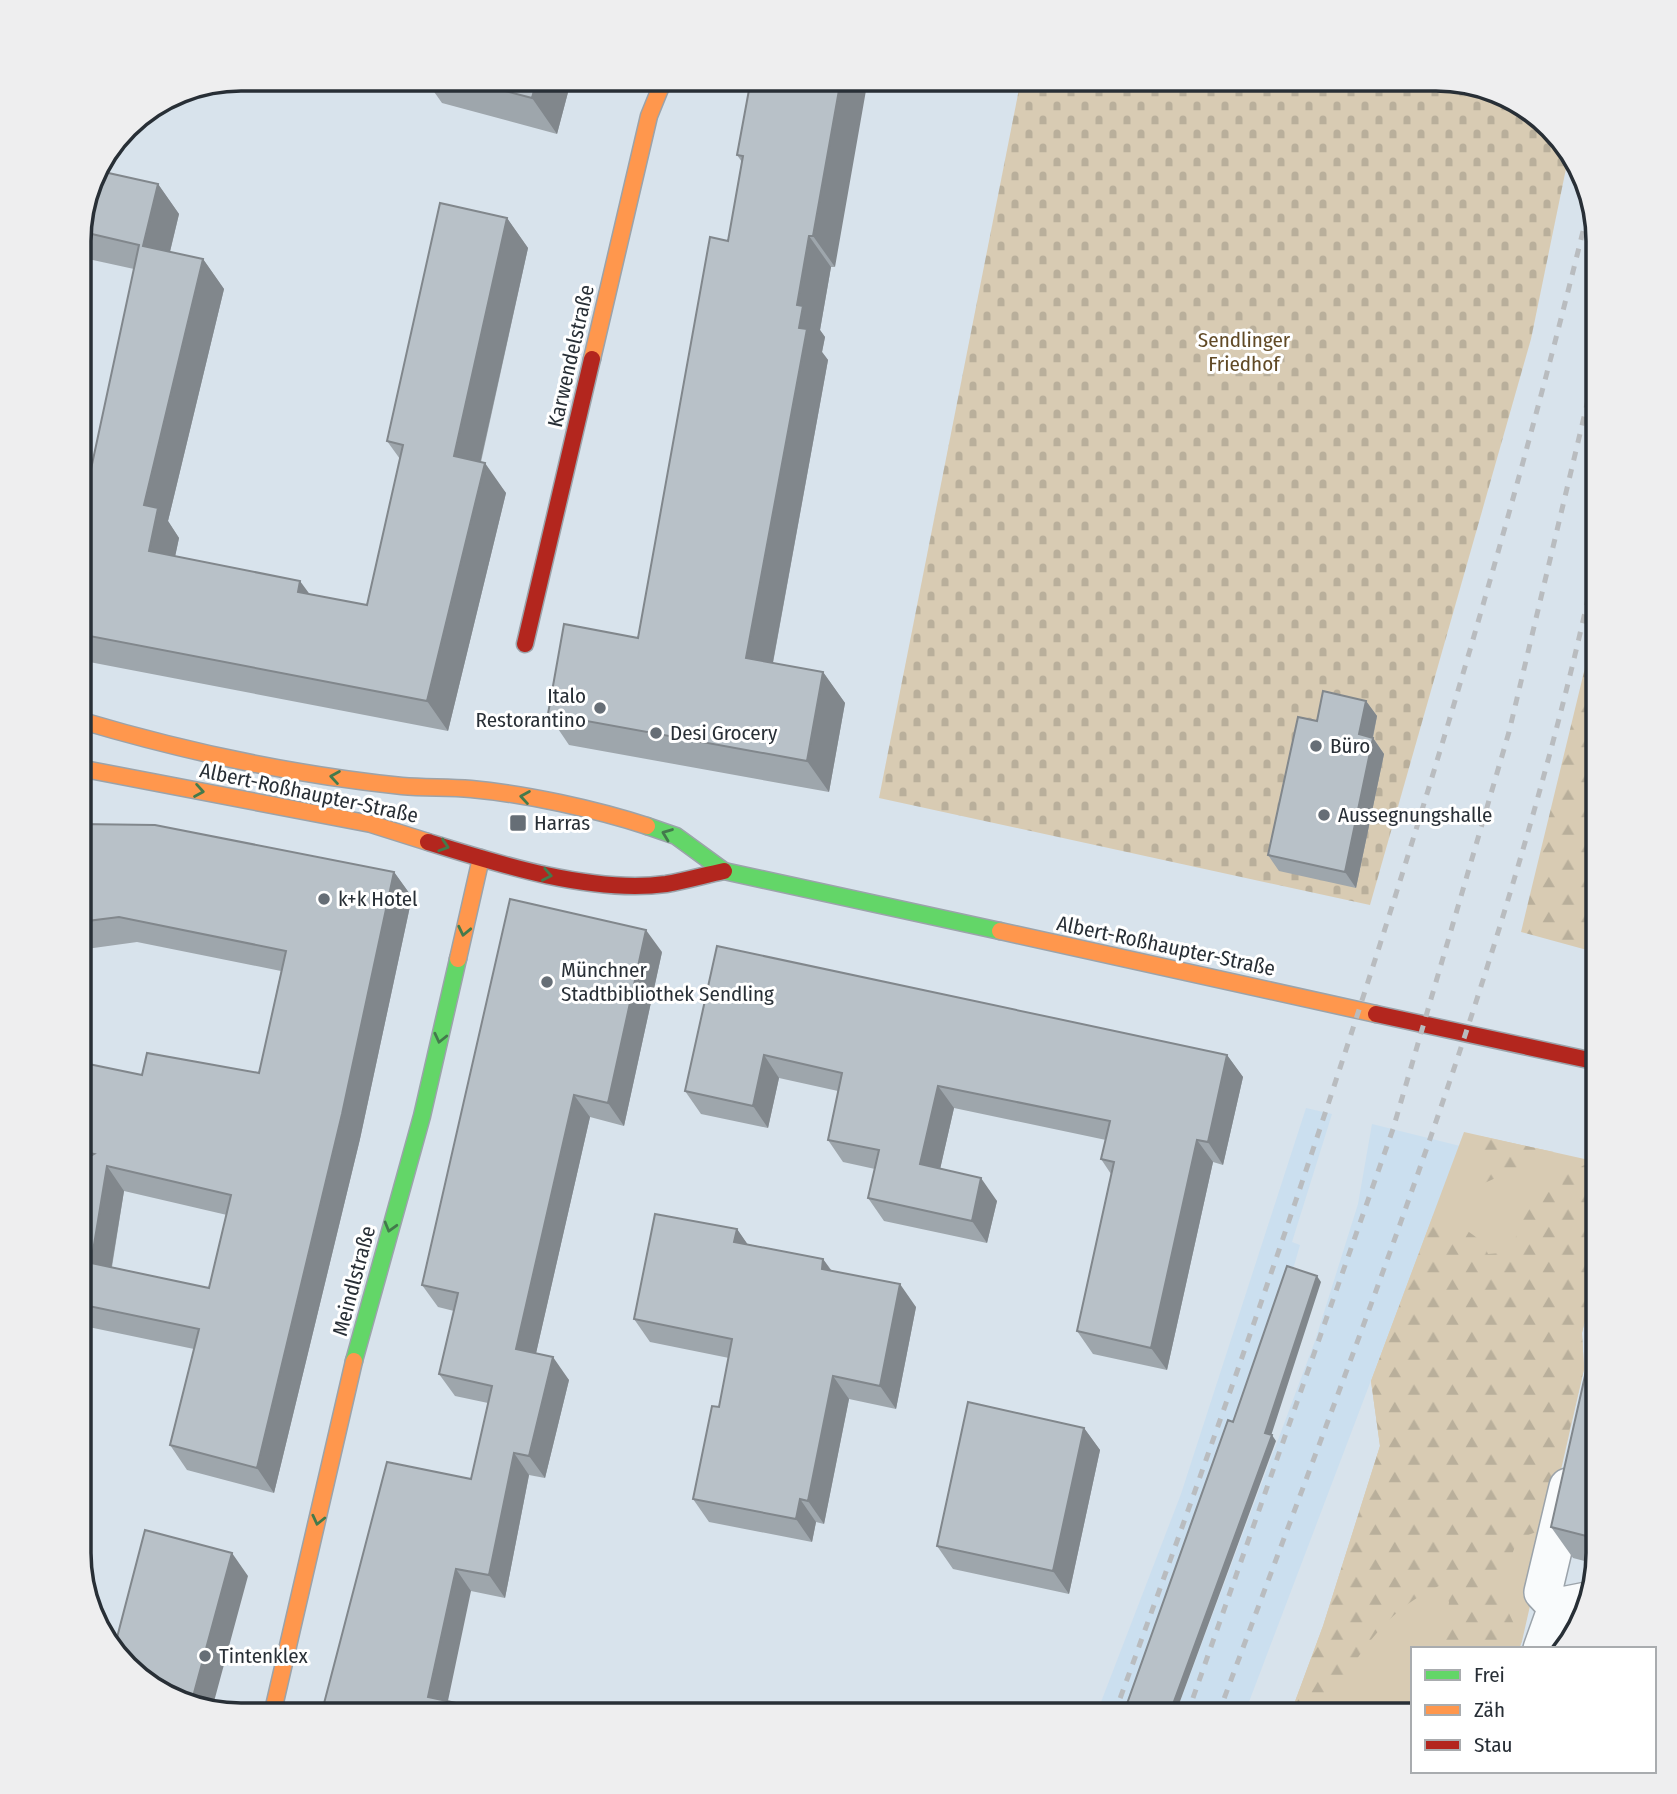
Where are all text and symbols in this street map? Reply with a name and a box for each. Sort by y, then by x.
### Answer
street label: Karwendelstraße [542,282,600,430]
park label: Sendlinger Friedhof [1198,327,1291,377]
place label: Italo Restorantino [476,683,586,733]
marker: Italo Restorantino [592,700,608,716]
place label: Desi Grocery [670,720,778,746]
marker: Desi Grocery [648,725,664,741]
place label: Büro [1330,733,1370,759]
marker: Büro [1308,738,1324,754]
street label: Albert-Roßhaupter-Straße [197,757,421,829]
one-way arrow [329,770,341,785]
one-way arrow [193,783,205,798]
one-way arrow [519,790,531,805]
place label: Aussegnungshalle [1338,802,1492,828]
marker: Aussegnungshalle [1316,807,1332,823]
place label: Harras [534,810,590,836]
marker: Harras [508,813,528,833]
one-way arrow [662,828,674,842]
one-way arrow [438,838,450,852]
one-way arrow [541,866,553,881]
place label: k+k Hotel [338,886,418,912]
marker: k+k Hotel [316,891,332,907]
street label: Albert-Roßhaupter-Straße [1054,910,1278,982]
one-way arrow [457,925,472,937]
place label: Münchner Stadtbibliothek Sendling [561,957,774,1007]
marker: Münchner Stadtbibliothek Sendling [539,974,555,990]
one-way arrow [433,1032,448,1044]
one-way arrow [384,1220,398,1232]
street label: Meindlstraße [327,1223,381,1339]
one-way arrow [311,1514,326,1526]
place label: Tintenklex [219,1643,308,1669]
legend [1411,1647,1656,1773]
marker: Tintenklex [197,1648,213,1664]
text: Frei [1474,1662,1505,1688]
text: Zäh [1474,1697,1505,1723]
text: Stau [1474,1732,1512,1758]

